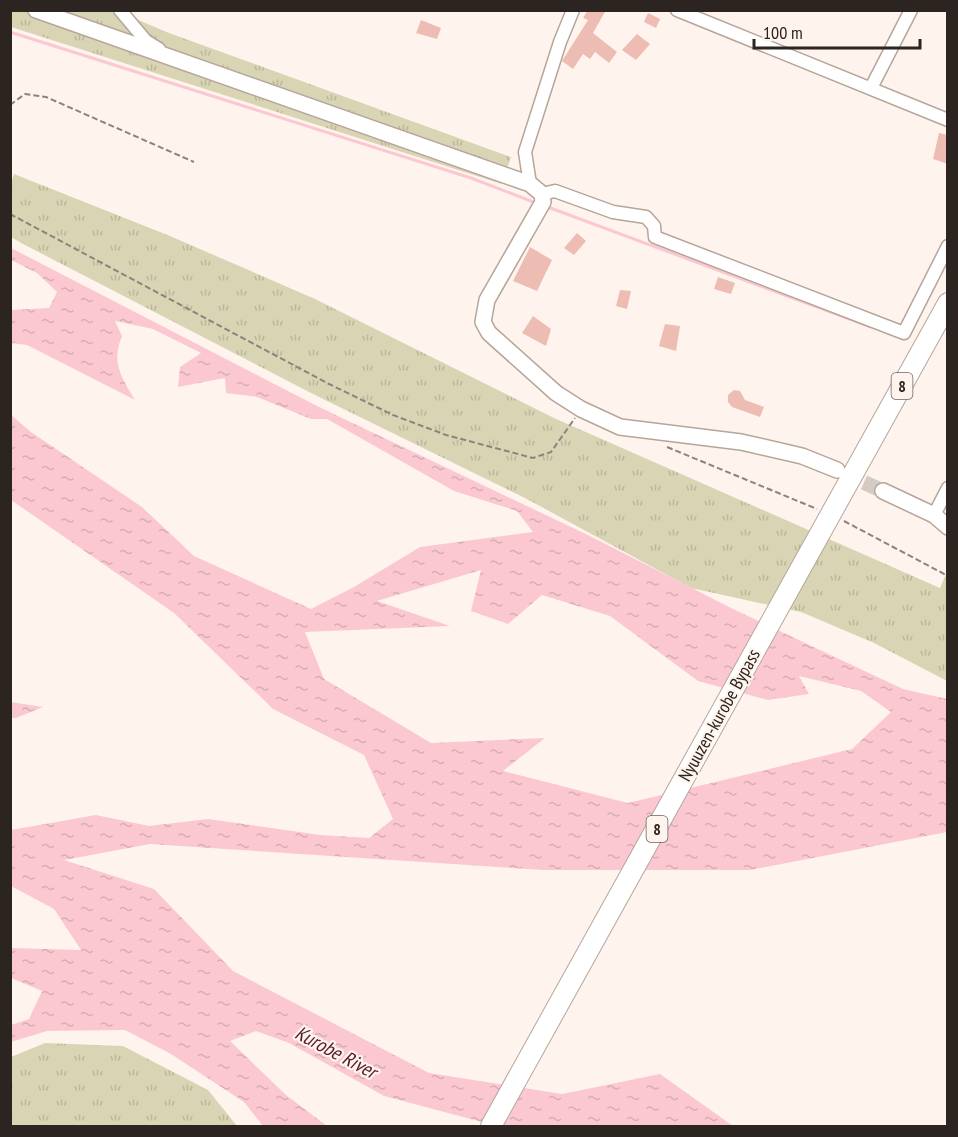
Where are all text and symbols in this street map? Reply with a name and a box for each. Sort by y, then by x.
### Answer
scale bar [754,12,920,50]
text: 100 m [763,21,803,44]
road number: 8 [892,373,912,399]
street label: Nyuuzen-kurobe Bypass [673,645,765,785]
road number: 8 [646,816,668,842]
water label: Kurobe River [291,1020,384,1086]

